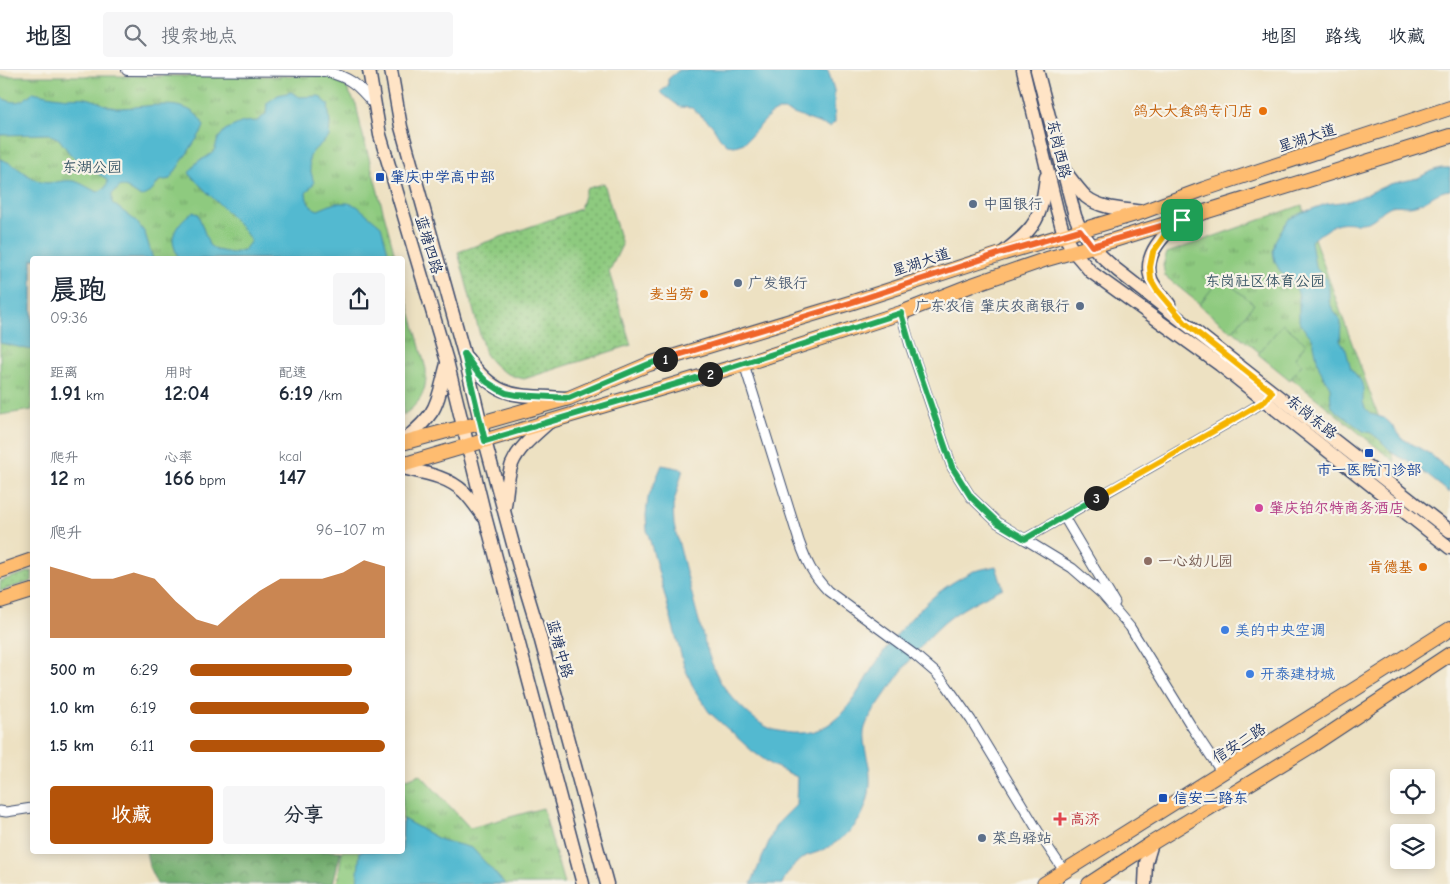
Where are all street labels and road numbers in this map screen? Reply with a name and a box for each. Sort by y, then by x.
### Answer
street label: 东岗西路 [1043,118,1075,180]
street label: 星湖大道 [1276,120,1338,156]
street label: 蓝塘四路 [412,214,446,276]
street label: 星湖大道 [890,244,952,280]
street label: 东岗东路 [1283,391,1341,443]
street label: 蓝塘中路 [543,618,577,680]
street label: 信安二路 [1209,719,1269,767]

